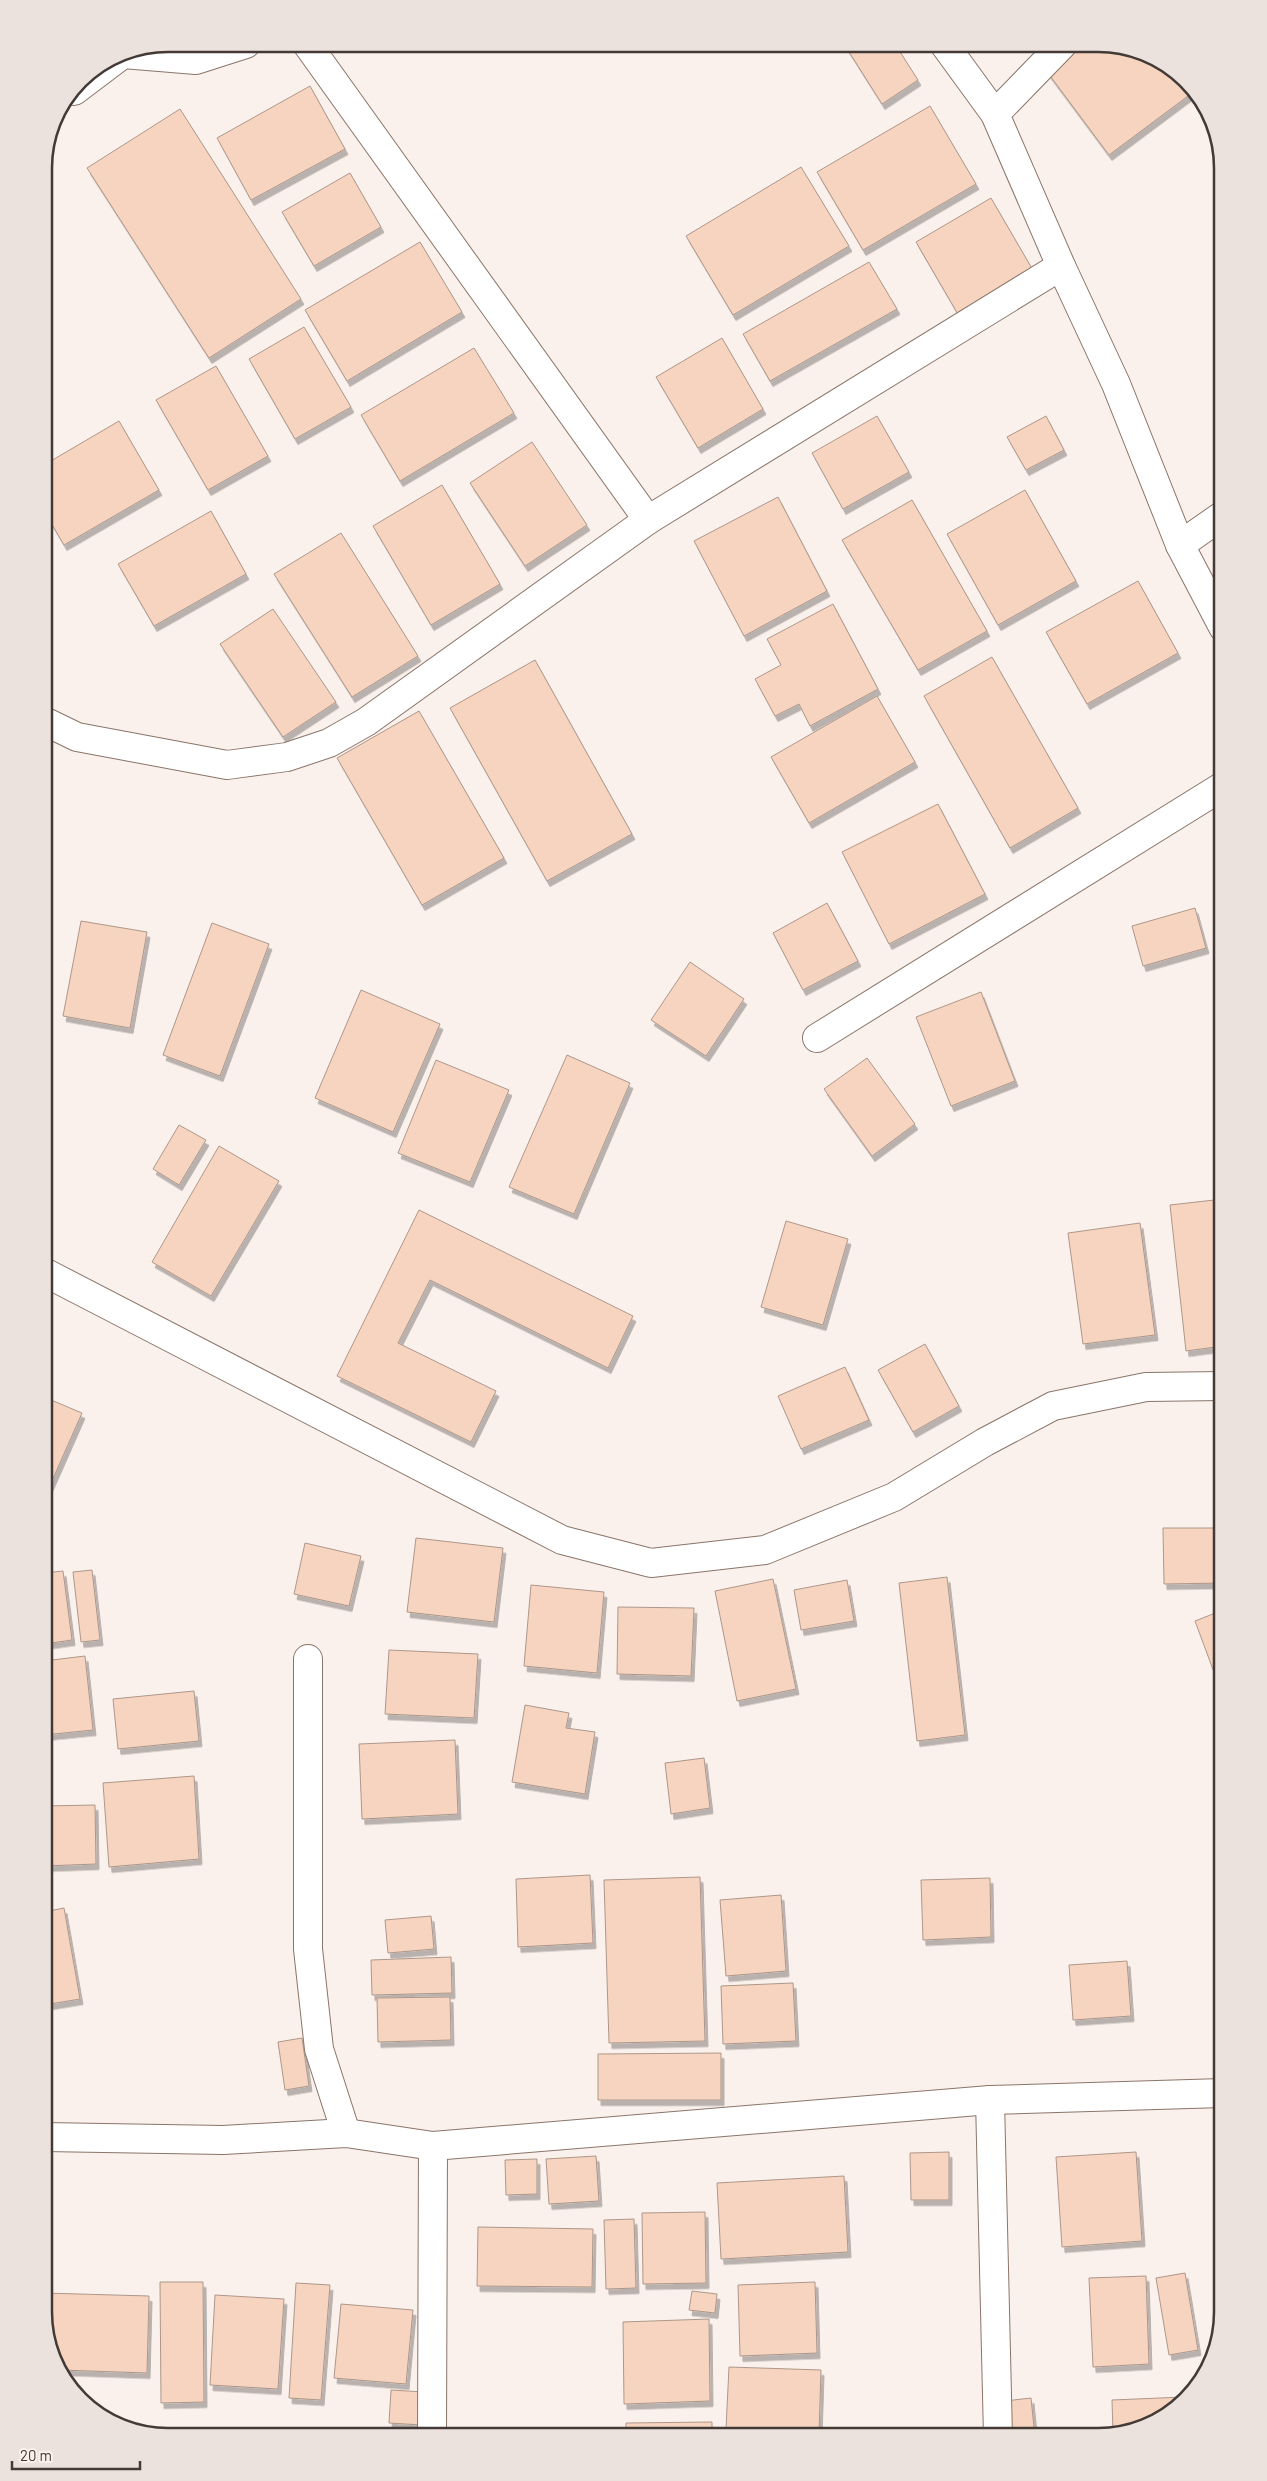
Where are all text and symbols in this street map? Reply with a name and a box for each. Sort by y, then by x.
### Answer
scale bar [12,2438,140,2470]
text: 20 m [20,2446,52,2464]

